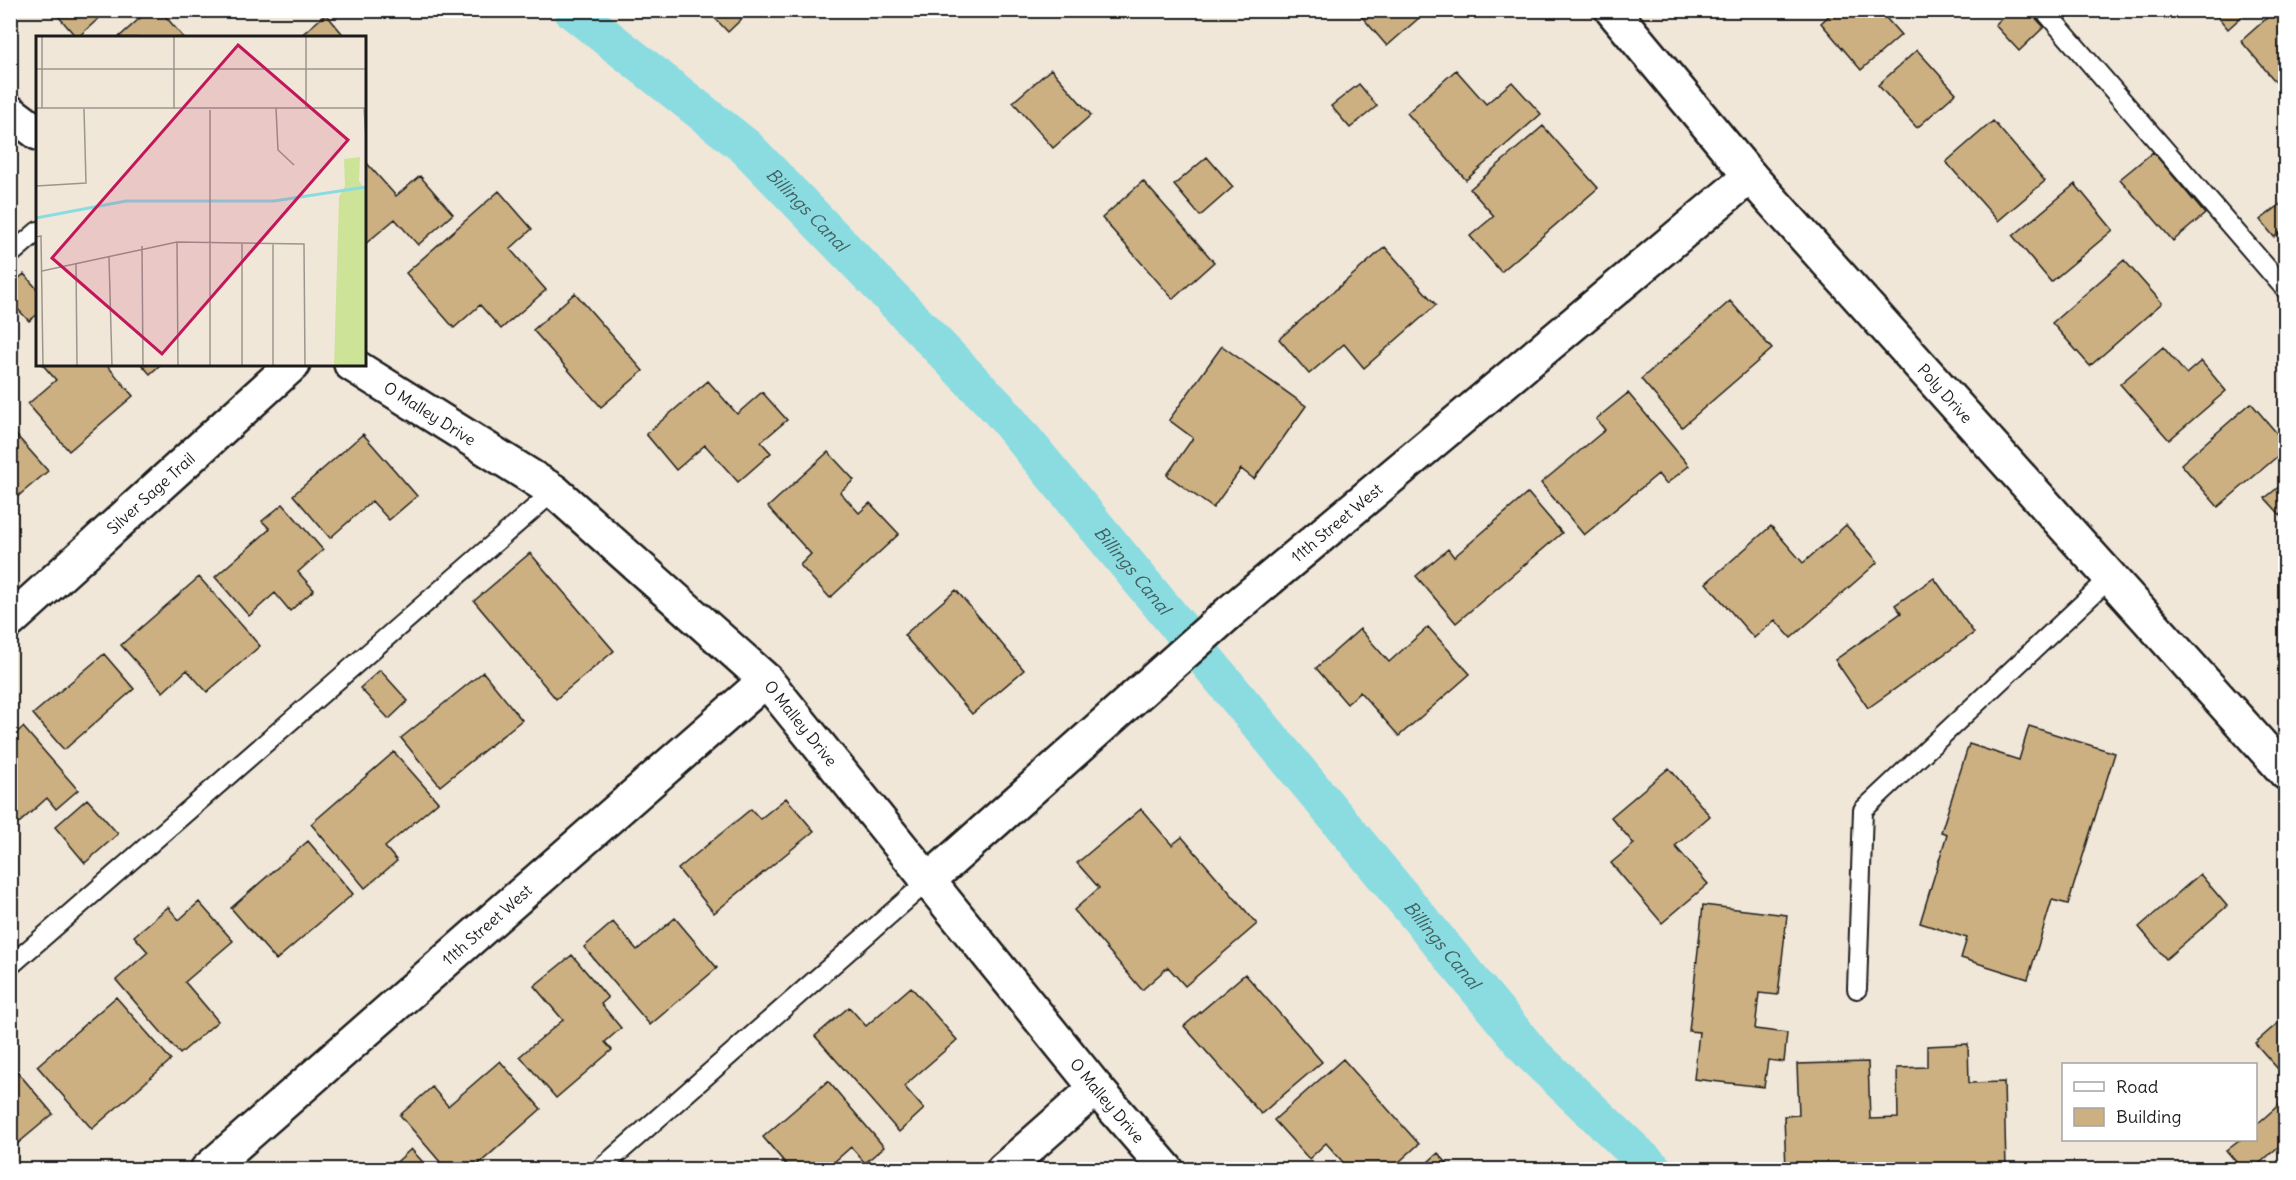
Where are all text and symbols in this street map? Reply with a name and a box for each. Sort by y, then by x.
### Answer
inset map [36,36,366,366]
water label: Billings Canal [761,163,855,258]
street label: Poly Drive [1913,360,1977,427]
street label: O Malley Drive [380,377,480,450]
street label: Silver Sage Trail [102,448,199,538]
street label: 11th Street West [1287,478,1387,567]
water label: Billings Canal [1089,521,1178,621]
street label: O Malley Drive [760,676,842,770]
street label: 11th Street West [438,880,536,970]
water label: Billings Canal [1399,896,1487,996]
street label: O Malley Drive [1066,1054,1149,1147]
legend [2062,1063,2257,1141]
text: Road [2116,1075,2159,1098]
text: Building [2116,1105,2181,1128]

